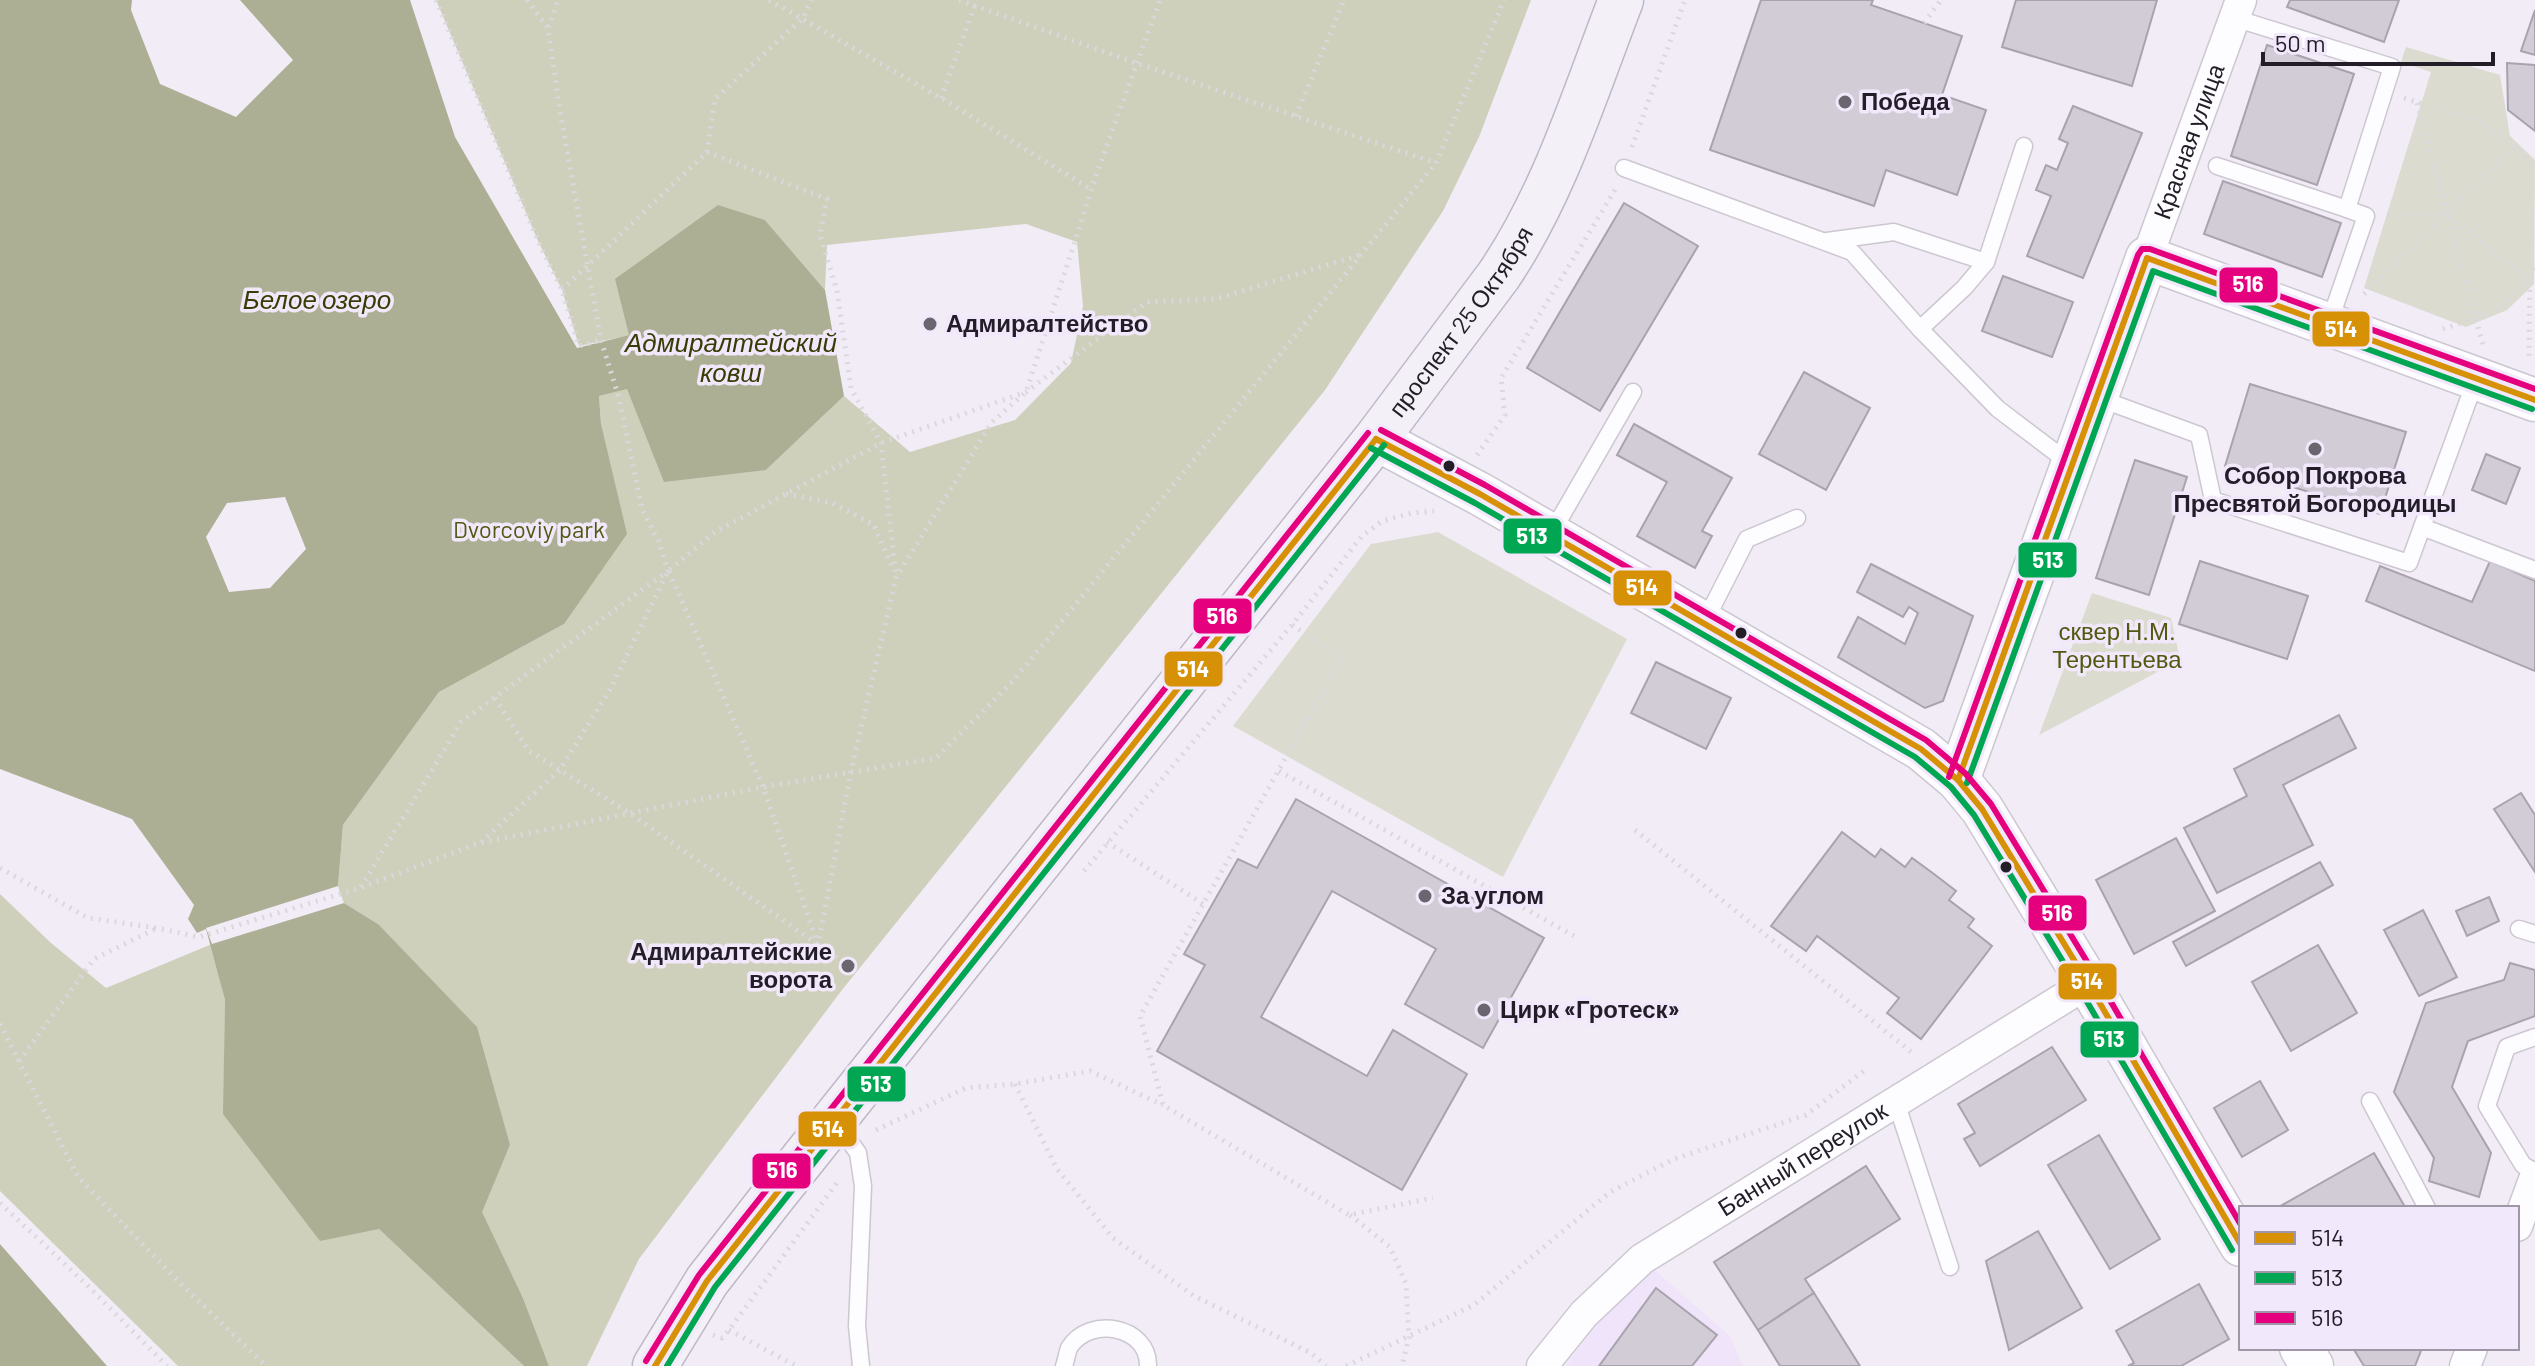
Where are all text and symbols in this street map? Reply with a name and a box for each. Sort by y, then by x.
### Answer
scale bar [2263,16,2493,66]
text: 50 m [2275,28,2326,57]
street label: Красная улица [2146,59,2230,223]
place label: Победа [1861,86,1950,115]
marker: Победа [1836,93,1854,111]
street label: проспект 25 Октября [1382,221,1538,422]
line badge: 516 [2218,266,2279,304]
text: 516 [2232,270,2264,296]
water label: Белое озеро [243,283,391,314]
place label: Адмиралтейство [946,308,1148,337]
line badge: 514 [2311,310,2371,348]
marker: Адмиралтейство [921,315,939,333]
text: 514 [2325,315,2357,341]
water label: Адмиралтейский ковш [623,326,837,387]
marker: Собор Покрова Пресвятой Богородицы [2306,440,2324,458]
unlabelled marker [1441,458,1457,474]
place label: Собор Покрова Пресвятой Богородицы [2174,460,2456,517]
park label: Dvorcoviy park [453,514,605,543]
line badge: 513 [1502,517,1563,555]
text: 513 [1516,522,1548,548]
line badge: 513 [2017,541,2078,579]
text: 513 [2032,546,2064,572]
line badge: 514 [1612,569,1673,607]
text: 514 [1626,573,1658,599]
line badge: 516 [1192,597,1253,635]
text: 516 [1206,602,1238,628]
park label: сквер Н.М. Терентьева [2052,616,2182,673]
unlabelled marker [1733,625,1749,641]
line badge: 514 [1163,650,1224,688]
text: 514 [1177,655,1209,681]
unlabelled marker [1998,859,2014,875]
place label: За углом [1441,880,1544,909]
marker: За углом [1416,887,1434,905]
line badge: 516 [2027,894,2088,932]
text: 516 [2041,899,2073,925]
place label: Адмиралтейские ворота [630,936,833,993]
marker: Адмиралтейские ворота [839,957,857,975]
line badge: 514 [2057,962,2118,1001]
text: 514 [2071,967,2103,993]
place label: Цирк «Гротеск» [1500,994,1680,1023]
marker: Цирк «Гротеск» [1475,1001,1493,1019]
line badge: 513 [2079,1020,2140,1059]
text: 513 [2093,1025,2125,1051]
line badge: 513 [846,1065,907,1103]
text: 513 [860,1070,892,1096]
street label: Банный переулок [1712,1095,1892,1221]
line badge: 514 [797,1110,858,1148]
text: 514 [812,1115,844,1141]
line badge: 516 [751,1152,812,1190]
text: 516 [766,1156,798,1182]
legend [2239,1206,2519,1350]
text: 514 [2311,1222,2344,1251]
text: 513 [2311,1262,2343,1291]
text: 516 [2311,1302,2343,1331]

